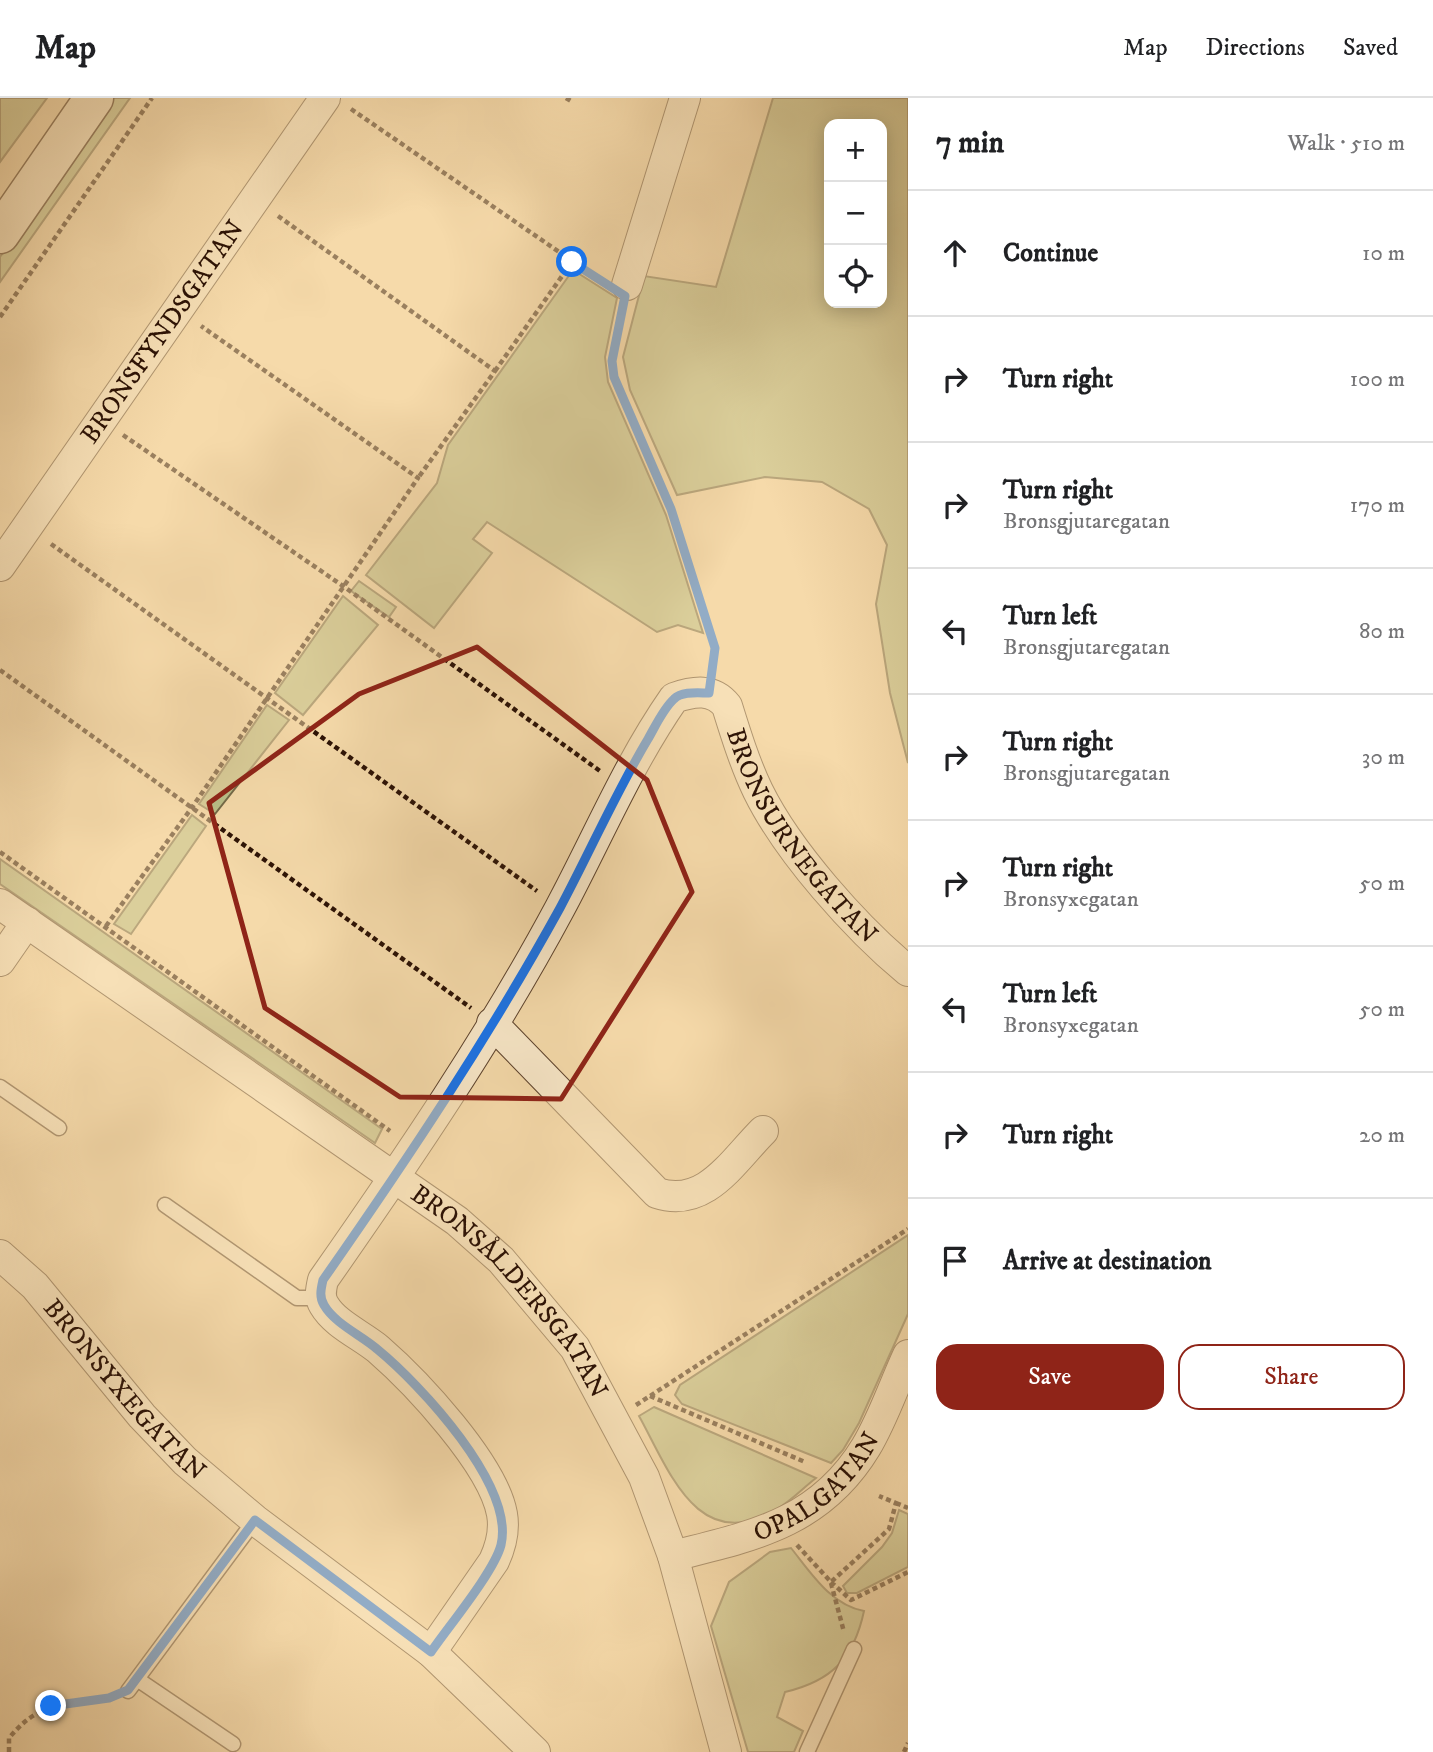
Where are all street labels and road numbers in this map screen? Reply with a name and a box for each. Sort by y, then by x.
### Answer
street label: BRONSFYNDSGATAN [73,214,252,450]
street label: BRONSURNEGATAN [719,724,885,951]
street label: BRONSÅLDERSGATAN [404,1177,615,1404]
street label: BRONSYXEGATAN [36,1292,213,1488]
street label: OPALGATAN [749,1426,888,1549]

